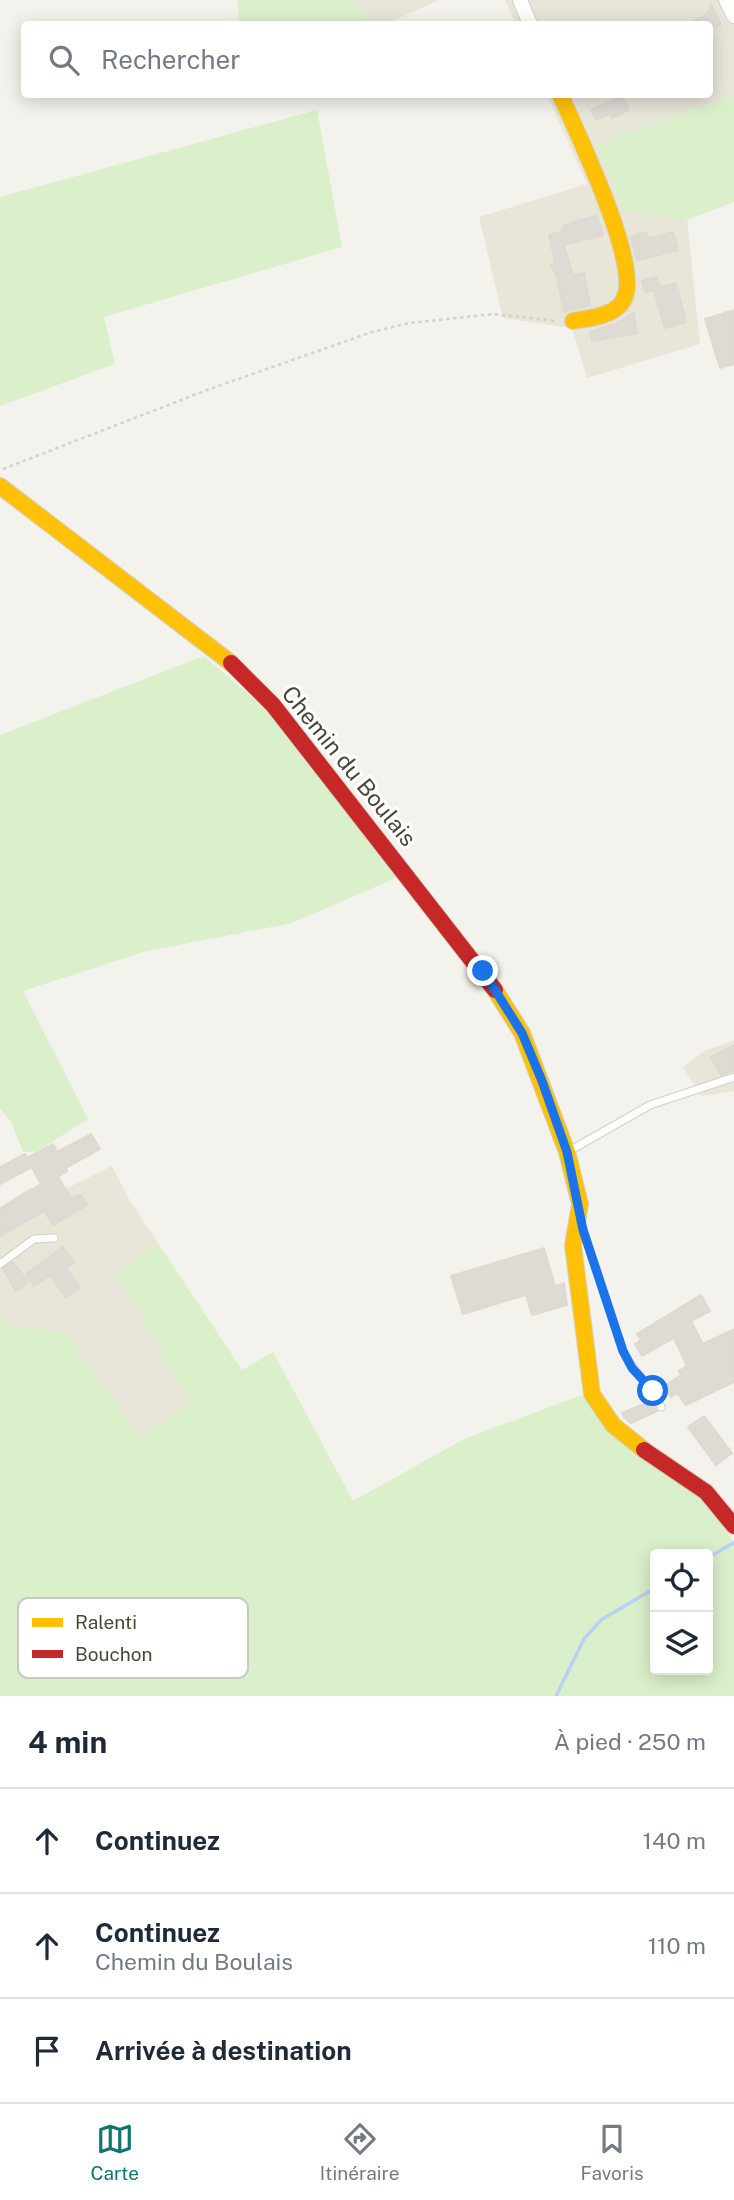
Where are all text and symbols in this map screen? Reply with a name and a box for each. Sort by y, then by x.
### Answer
search box [21,21,713,98]
icon: search [45,41,83,79]
text: Rechercher [101,44,240,75]
street label: Chemin du Boulais [277,680,422,851]
route end [467,955,498,986]
route start [637,1375,668,1406]
map controls [650,1549,713,1675]
button: locate [650,1549,713,1612]
legend [18,1598,248,1678]
text: Ralenti [75,1611,137,1633]
button: layers [650,1612,713,1675]
text: Bouchon [75,1643,152,1665]
text: 4 min [28,1724,107,1760]
text: À pied · 250 m [554,1728,706,1755]
icon: ahead [28,1822,66,1860]
text: Continuez [95,1825,220,1856]
text: 140 m [643,1827,706,1854]
text: Continuez [95,1917,220,1948]
icon: ahead [28,1927,66,1965]
text: 110 m [648,1932,706,1959]
text: Chemin du Boulais [95,1948,293,1975]
icon: arrive [28,2032,66,2070]
text: Arrivée à destination [95,2035,352,2066]
tab: Carte [90,2120,139,2184]
tab: Itinéraire [320,2120,400,2184]
tab: Favoris [580,2120,644,2184]

